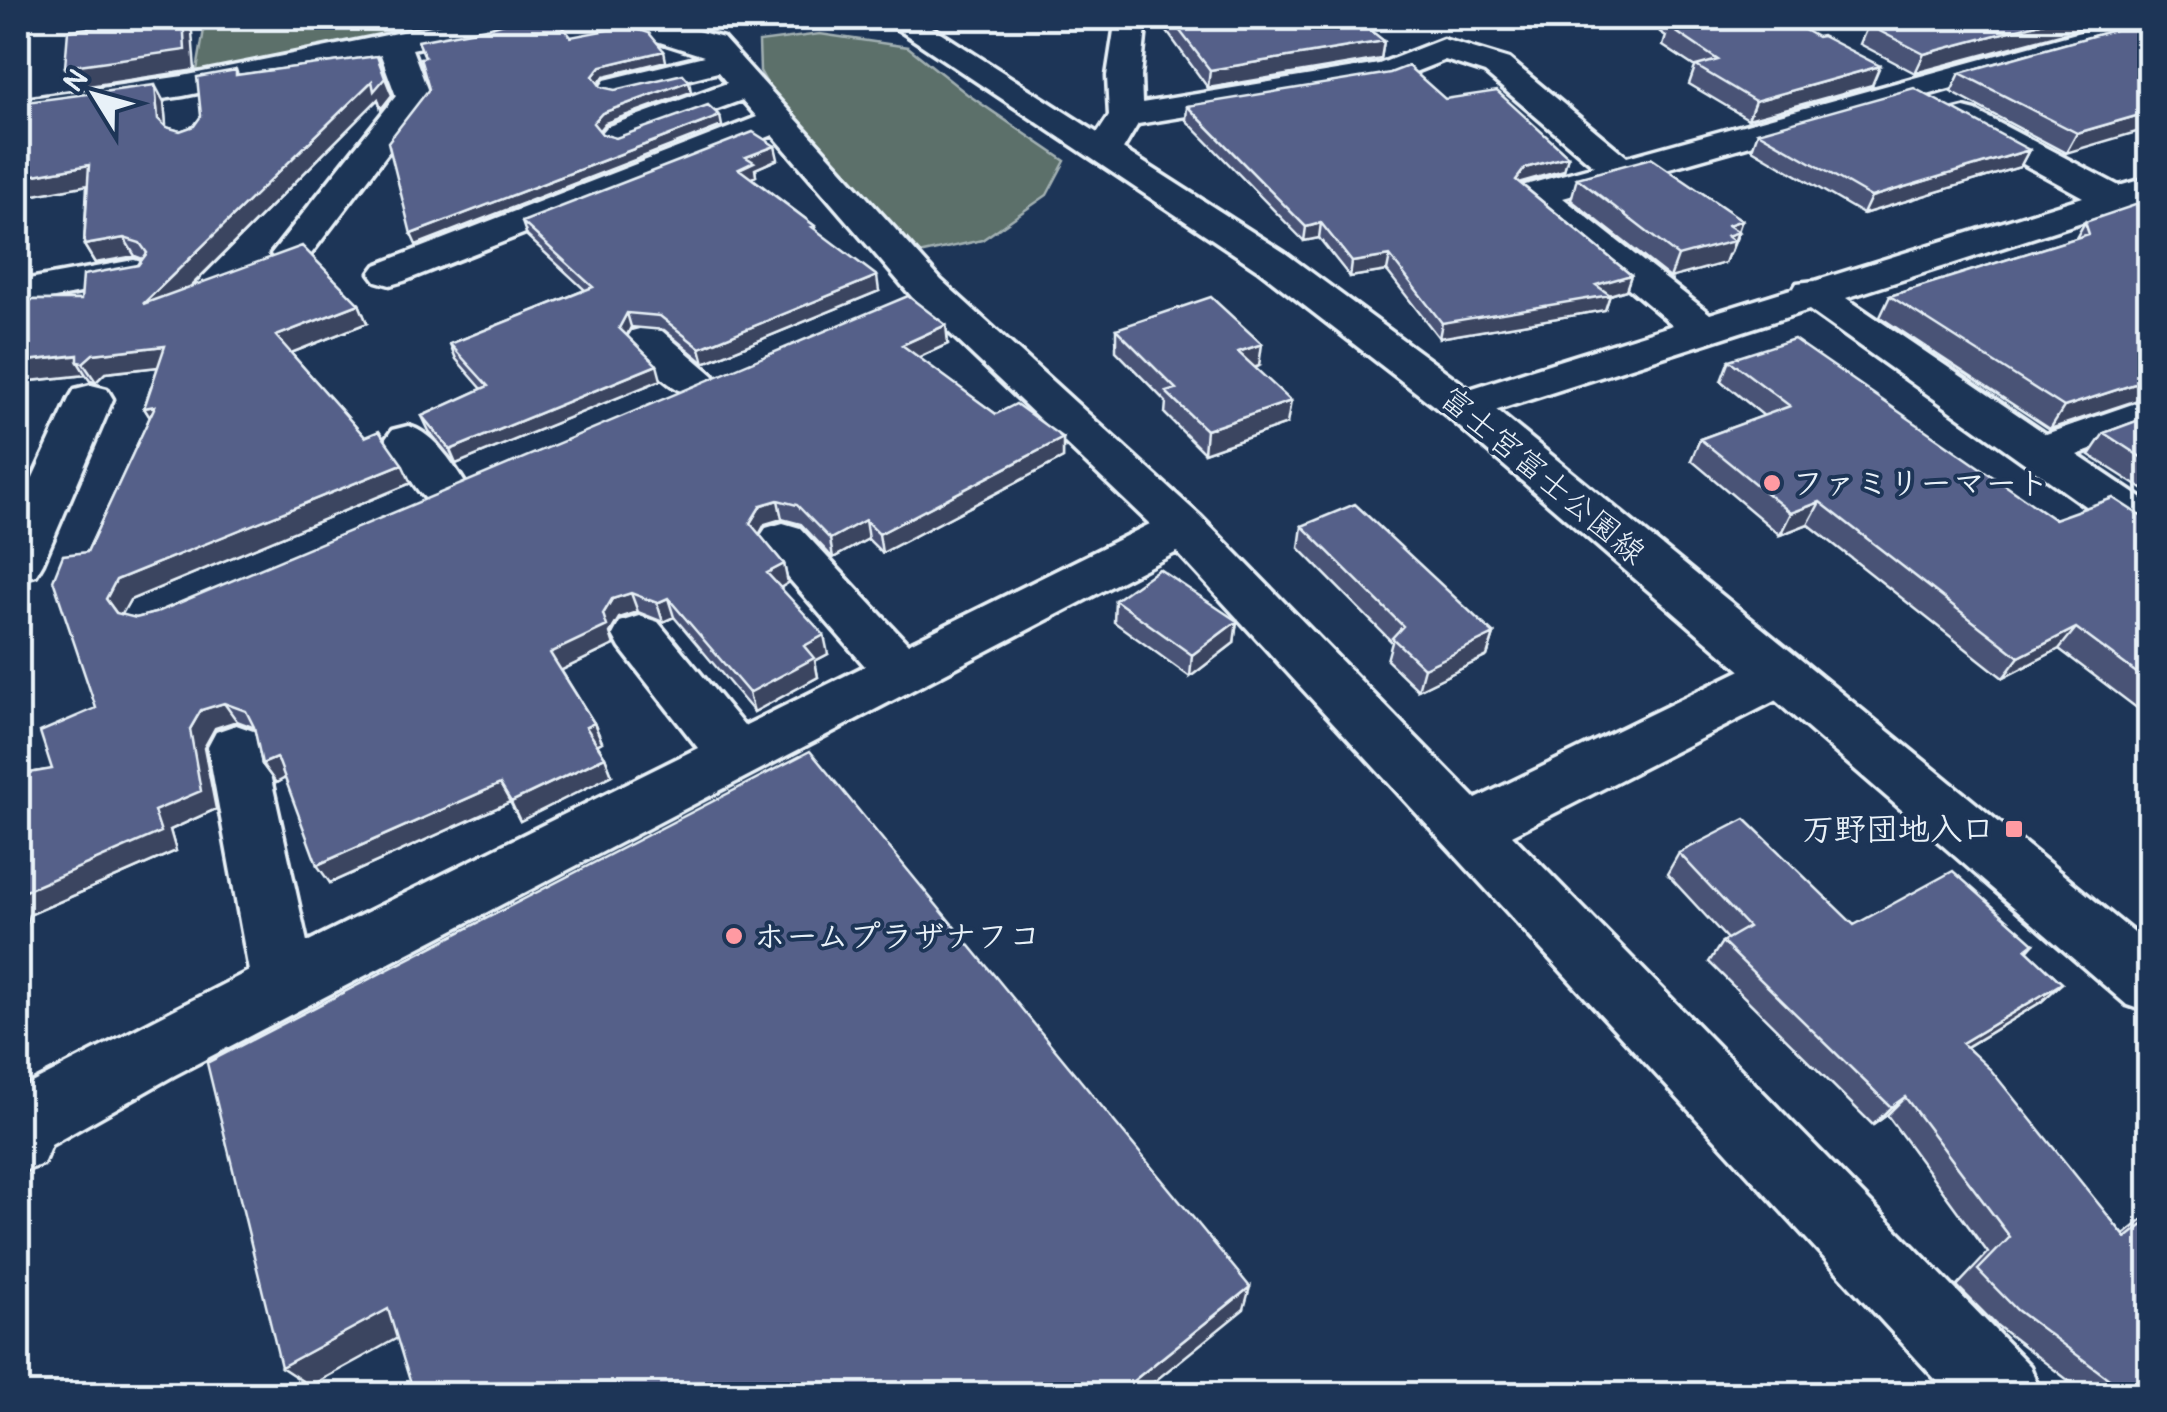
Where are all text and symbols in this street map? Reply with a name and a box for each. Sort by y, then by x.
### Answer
north arrow [45,45,145,145]
text: N [57,63,96,99]
street label: 富士宮富士公園線 [1431,378,1653,573]
place label: ファミリーマート [1792,464,2049,504]
marker: ファミリーマート [1761,472,1783,494]
place label: 万野団地入口 [1802,810,1994,850]
marker: 万野団地入口 [2003,818,2025,840]
place label: ホームプラザナフコ [754,917,1041,957]
marker: ホームプラザナフコ [723,925,745,947]

